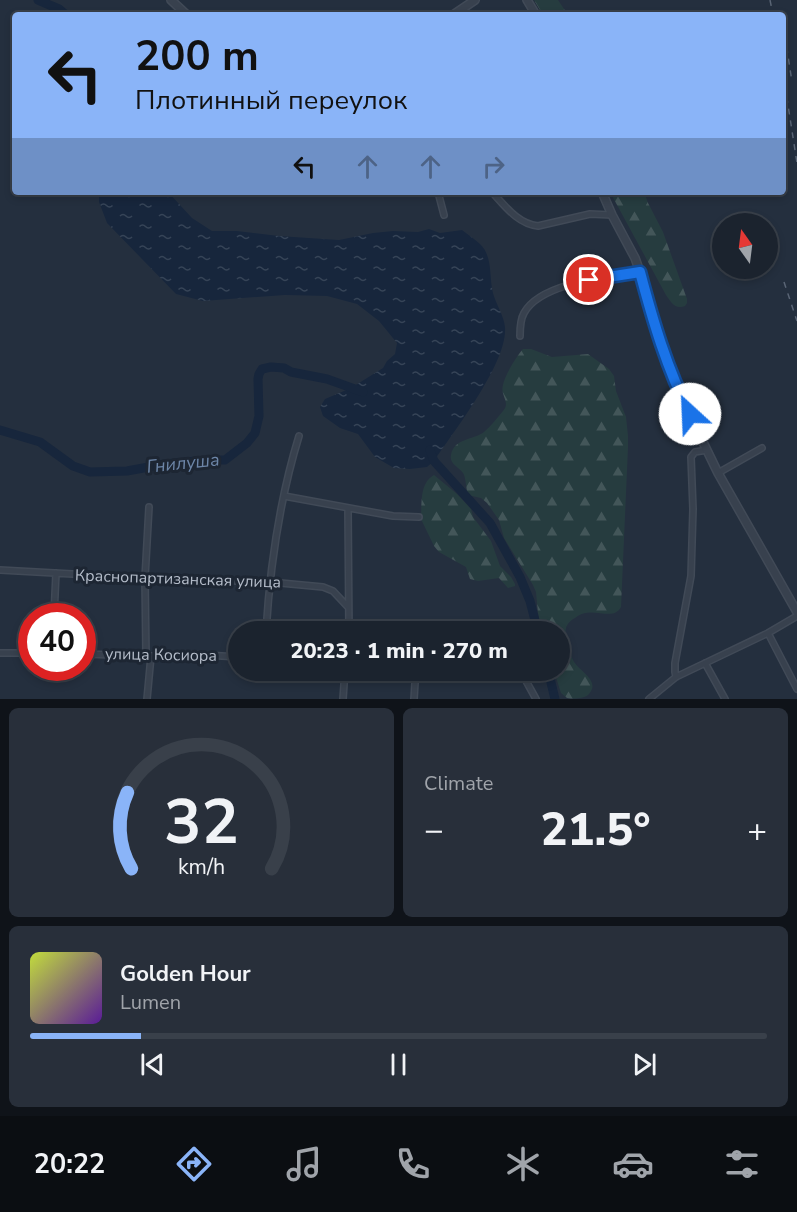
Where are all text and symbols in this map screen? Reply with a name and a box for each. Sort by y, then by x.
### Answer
text: 200 m [135,28,259,85]
icon: left [36,36,114,114]
text: Плотинный переулок [135,82,407,119]
icon: left [288,150,321,183]
icon: ahead [351,150,384,183]
icon: ahead [414,150,447,183]
icon: right [477,150,510,183]
north arrow [712,213,778,279]
map controls [712,213,778,279]
pin [563,254,614,305]
icon: arrive [572,263,605,296]
position arrow [658,382,722,446]
water label: Гнилуша [145,447,221,479]
street label: Краснопартизанская улица [75,564,281,594]
speed limit sign: 40 [18,603,96,681]
text: 20:23 · 1 min · 270 m [290,636,508,666]
street label: улица Косиора [105,643,217,667]
text: Climate [424,770,493,797]
text: 32 [164,780,239,865]
text: 21.5° [541,800,650,861]
text: − [424,808,444,853]
text: + [747,808,767,853]
text: km/h [178,853,225,883]
text: Golden Hour [120,959,251,989]
text: Lumen [120,989,181,1016]
icon: previous [136,1048,169,1081]
icon: pause [382,1048,415,1081]
icon: next [628,1048,661,1081]
icon: directions [173,1143,215,1185]
icon: music [283,1143,325,1185]
icon: phone [392,1143,434,1185]
icon: climate [502,1143,544,1185]
icon: car [612,1143,654,1185]
icon: filters [721,1143,763,1185]
text: 20:22 [34,1146,105,1183]

